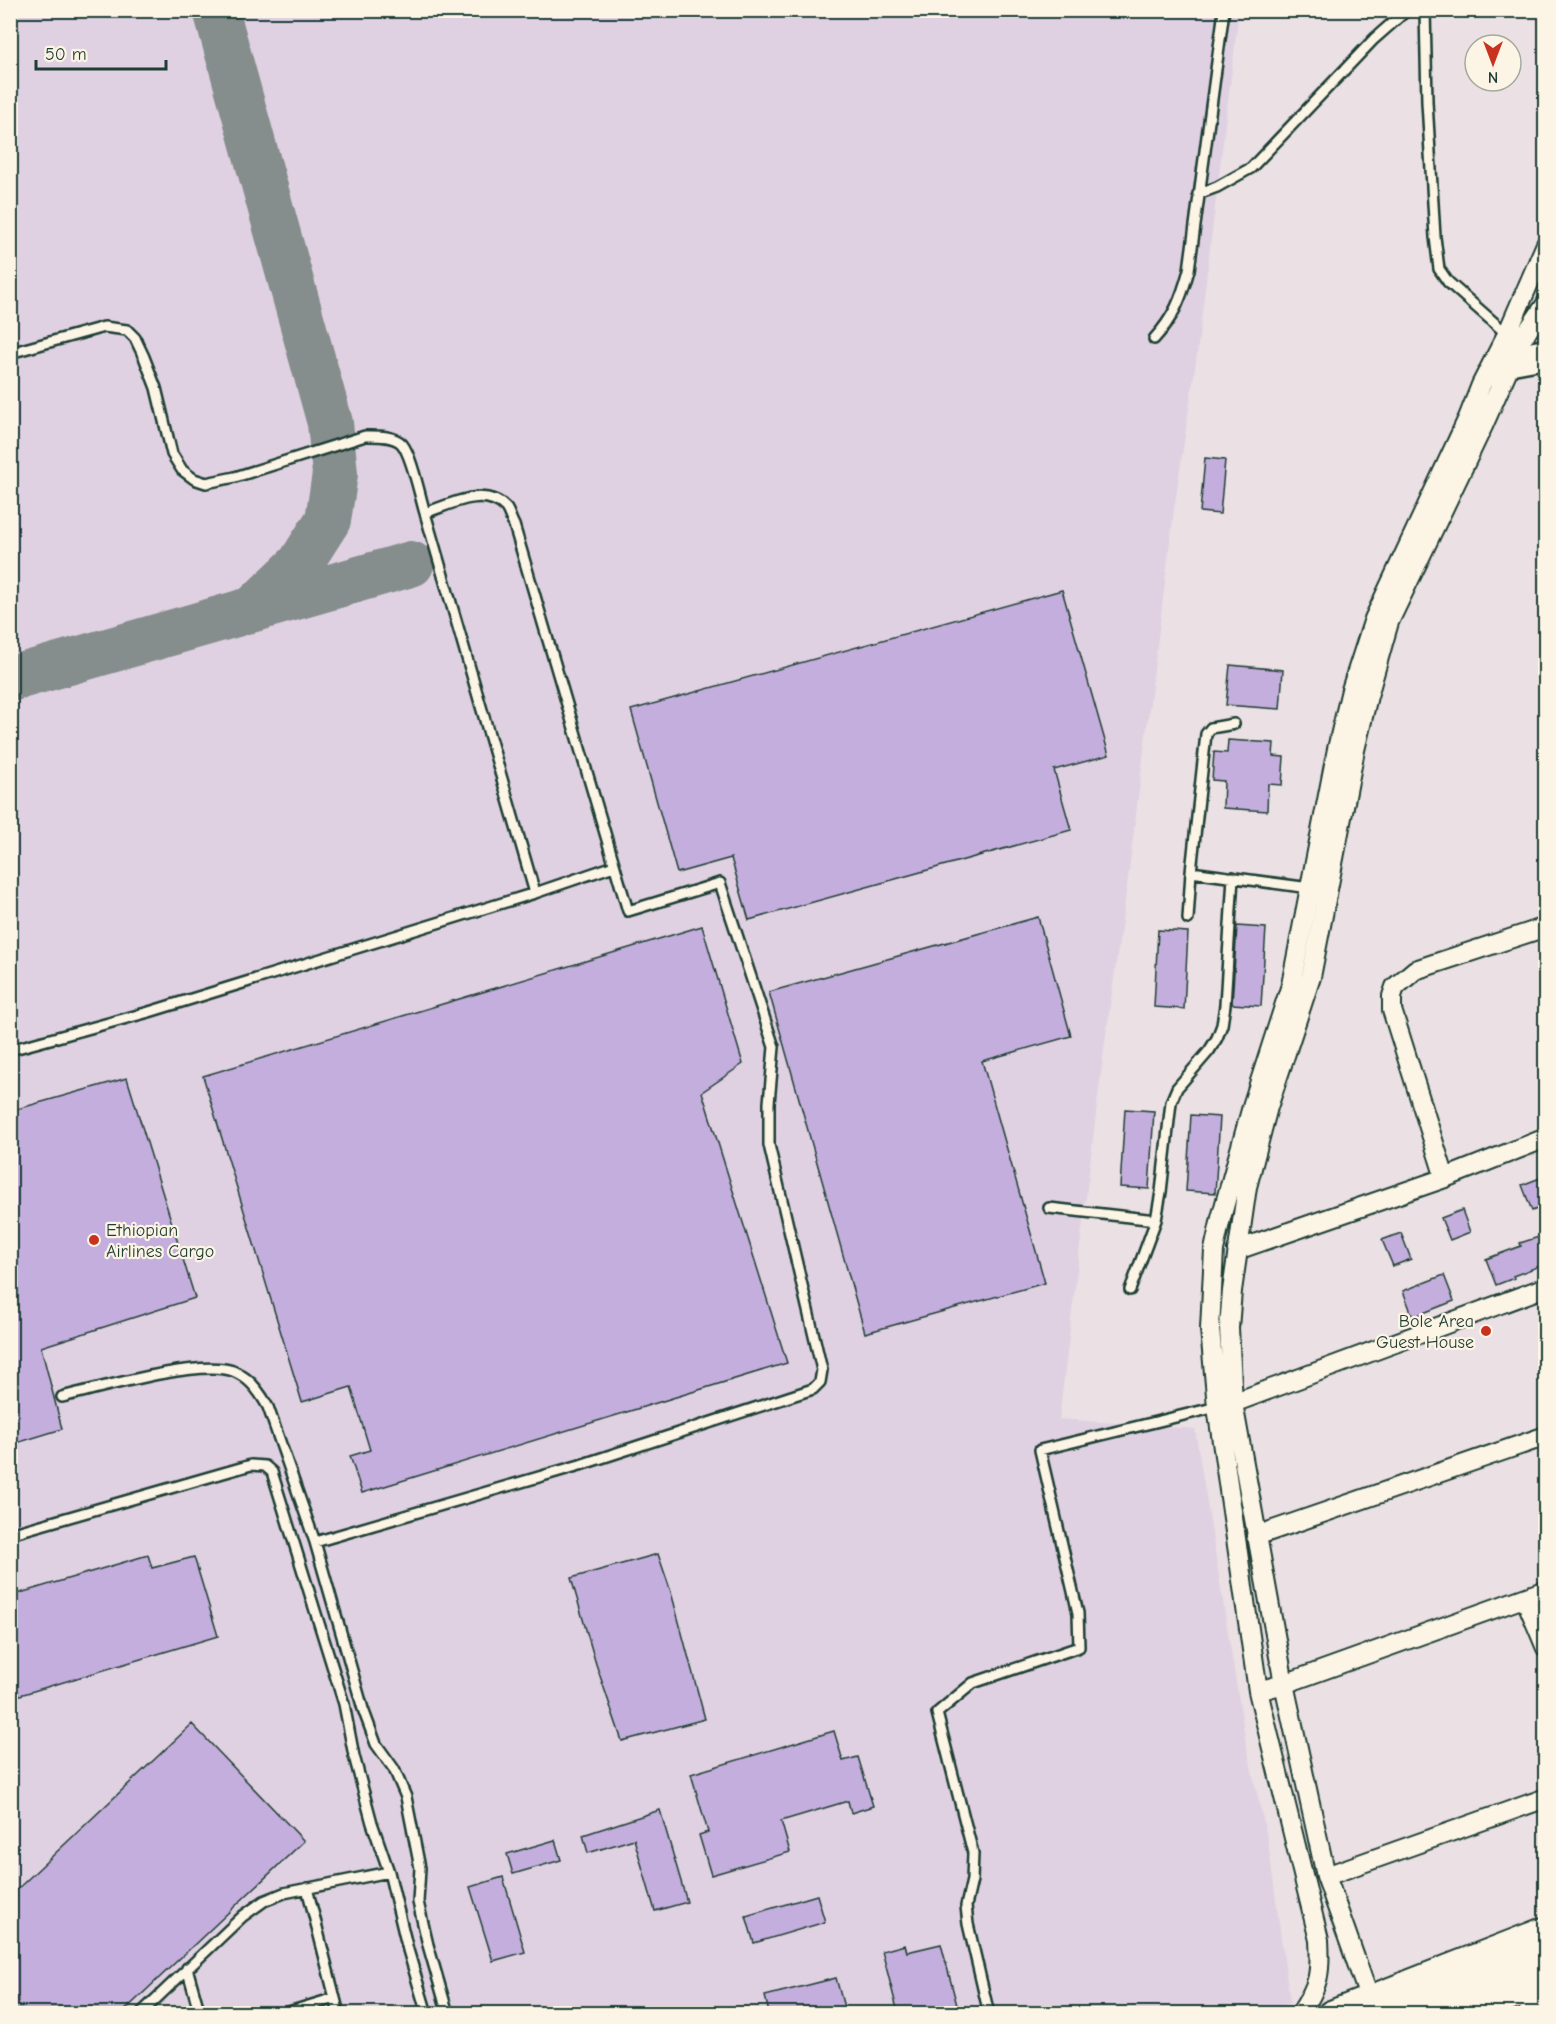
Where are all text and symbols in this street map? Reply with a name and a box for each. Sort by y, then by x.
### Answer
scale bar [36,33,166,71]
north arrow [1463,33,1523,93]
text: 50 m [45,44,87,65]
text: N [1488,68,1498,86]
place label: Ethiopian Airlines Cargo [106,1220,214,1262]
marker: Ethiopian Airlines Cargo [87,1233,101,1247]
place label: Bole Area Guest House [1376,1311,1474,1353]
marker: Bole Area Guest House [1479,1324,1493,1338]

